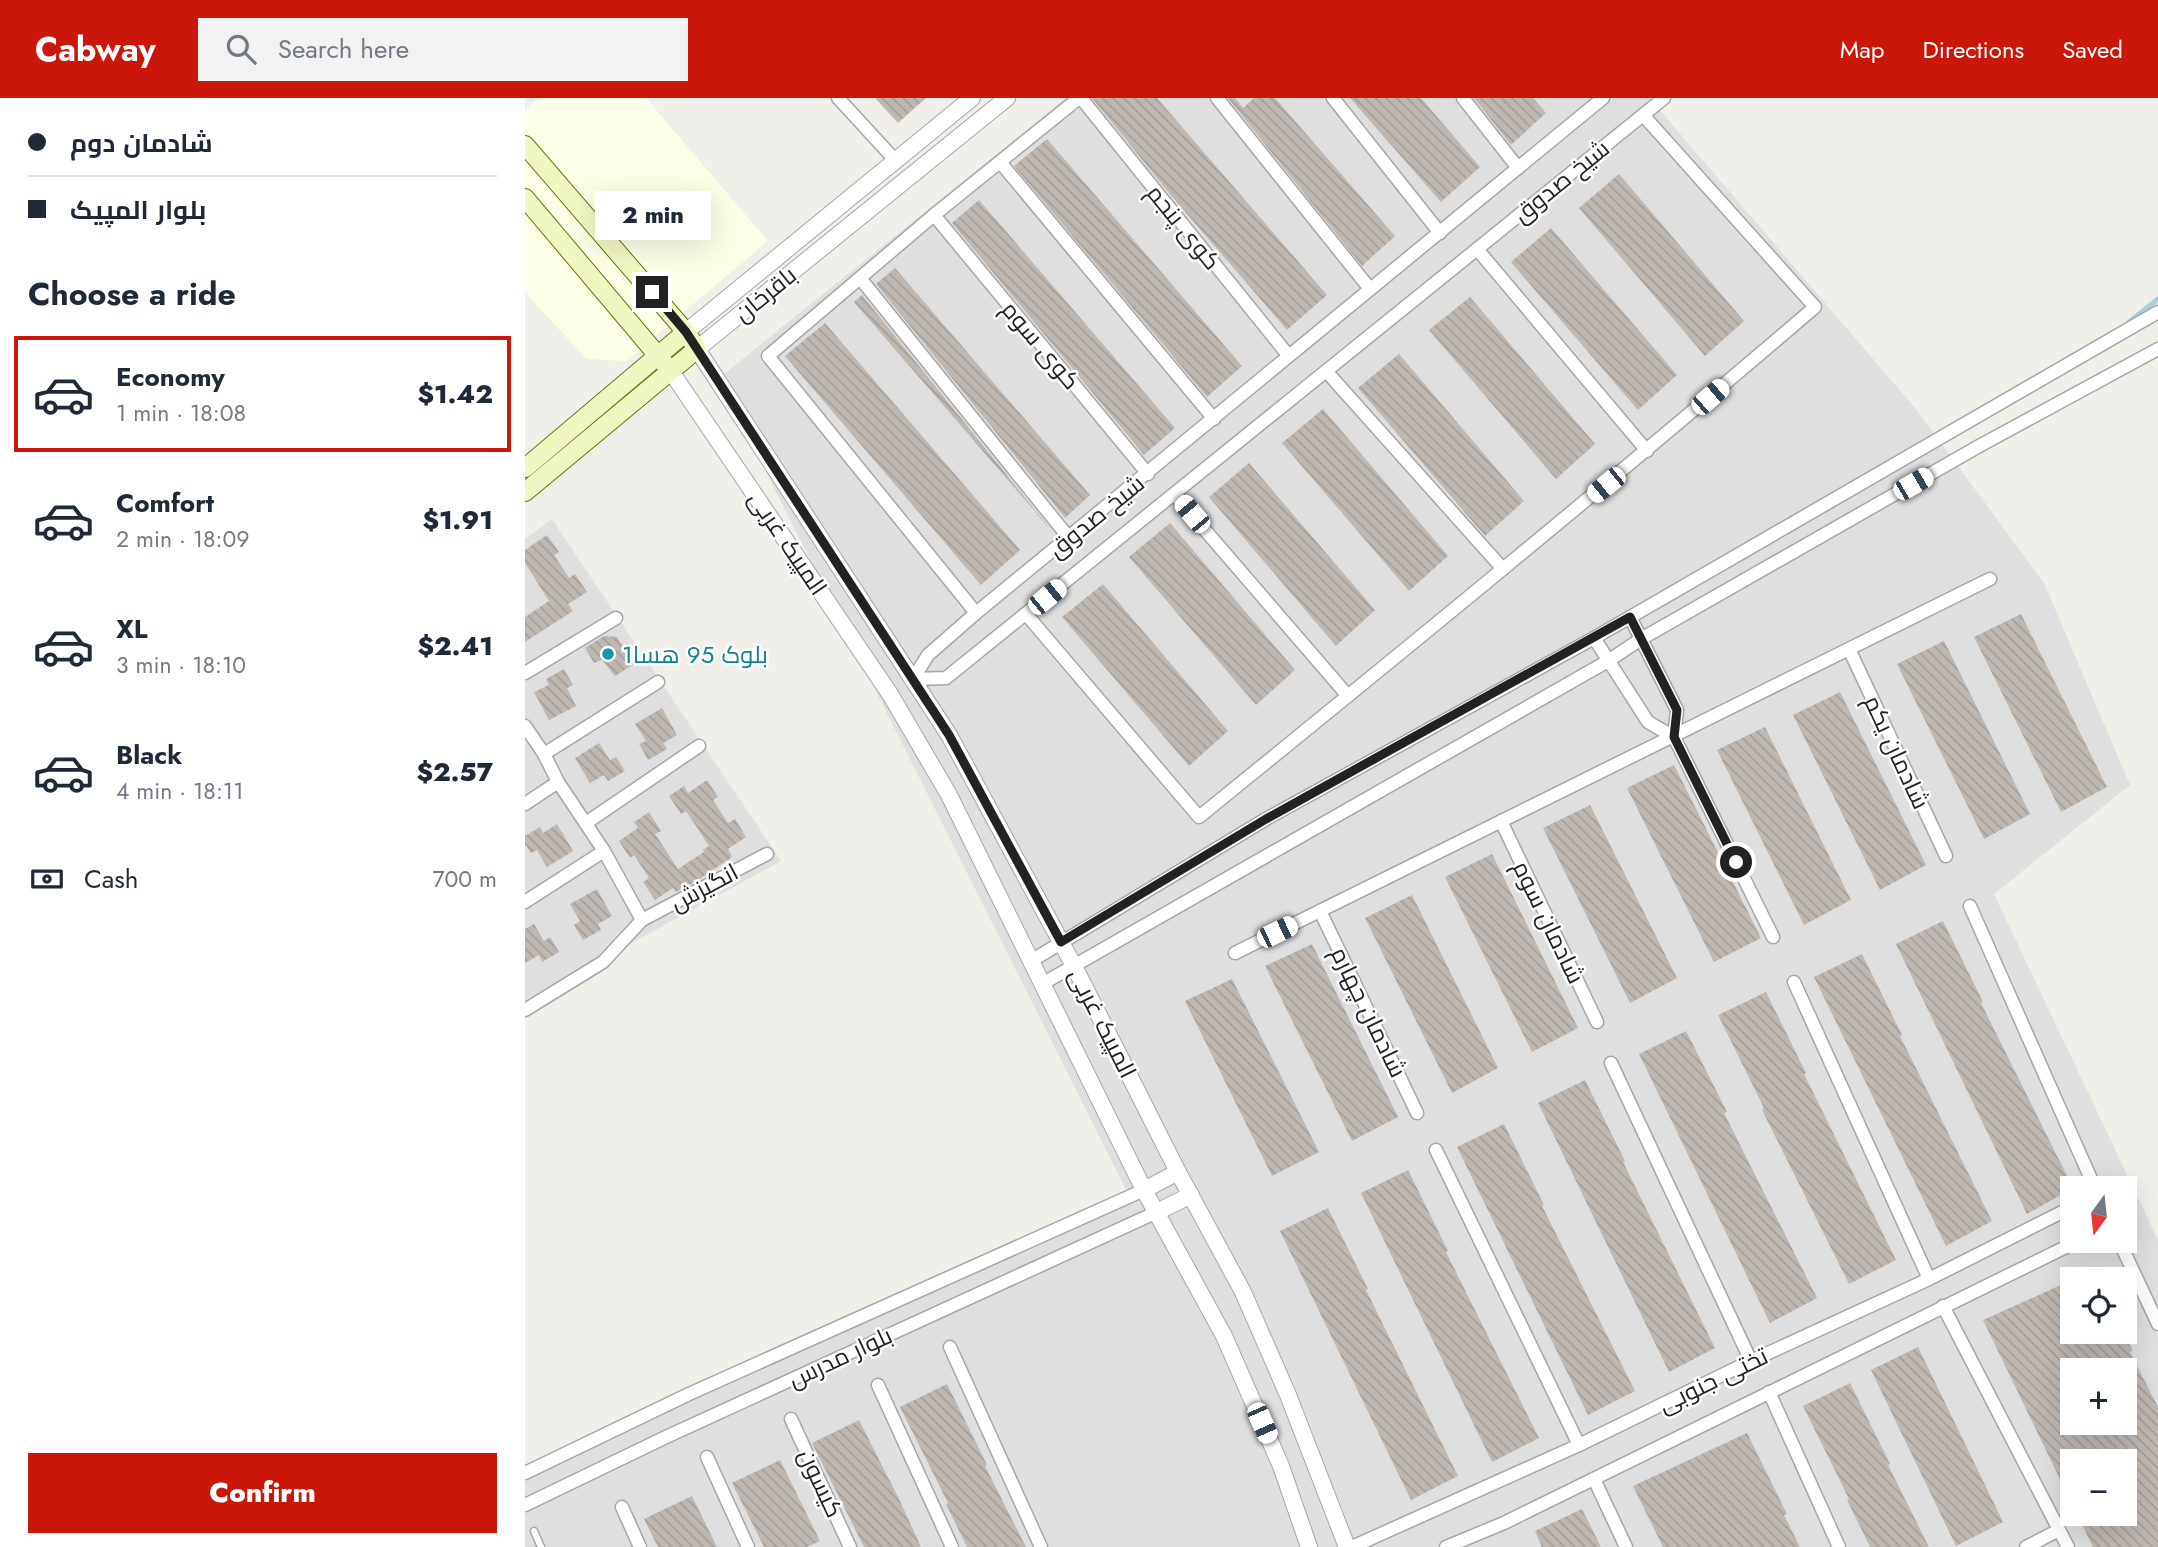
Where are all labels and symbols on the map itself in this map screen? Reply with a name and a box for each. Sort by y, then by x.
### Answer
street label: شیخ صدوق [1505,131,1617,231]
street label: کوی پنجم [1139,177,1229,277]
callout: 2 min [594,190,710,240]
street label: باقرخان [726,258,804,330]
route end [636,276,668,308]
street label: کوی سوم [993,293,1089,397]
car [1688,375,1733,419]
car [1584,464,1629,506]
car [1890,464,1937,504]
street label: شیخ صدوق [1040,466,1152,566]
street label: المپیک غربی [740,484,836,602]
car [1171,491,1214,537]
car [1025,576,1070,618]
place label: بلوک 95 هسا1 [622,637,768,672]
marker: بلوک 95 هسا1 [600,646,616,662]
street label: شادمان یکم [1855,689,1939,815]
route start [1720,846,1752,878]
street label: انگیزش [663,854,745,920]
street label: شادمان سوم [1504,855,1594,989]
car [1254,913,1301,951]
street label: شادمان چهارم [1322,941,1416,1083]
street label: المپیک غربی [1060,962,1146,1084]
north arrow [2060,1176,2137,1253]
street label: بلوار مدرس [782,1318,898,1396]
street label: تختی جنوبی [1652,1338,1774,1422]
car [1244,1400,1281,1446]
street label: کیسون [790,1443,852,1523]

